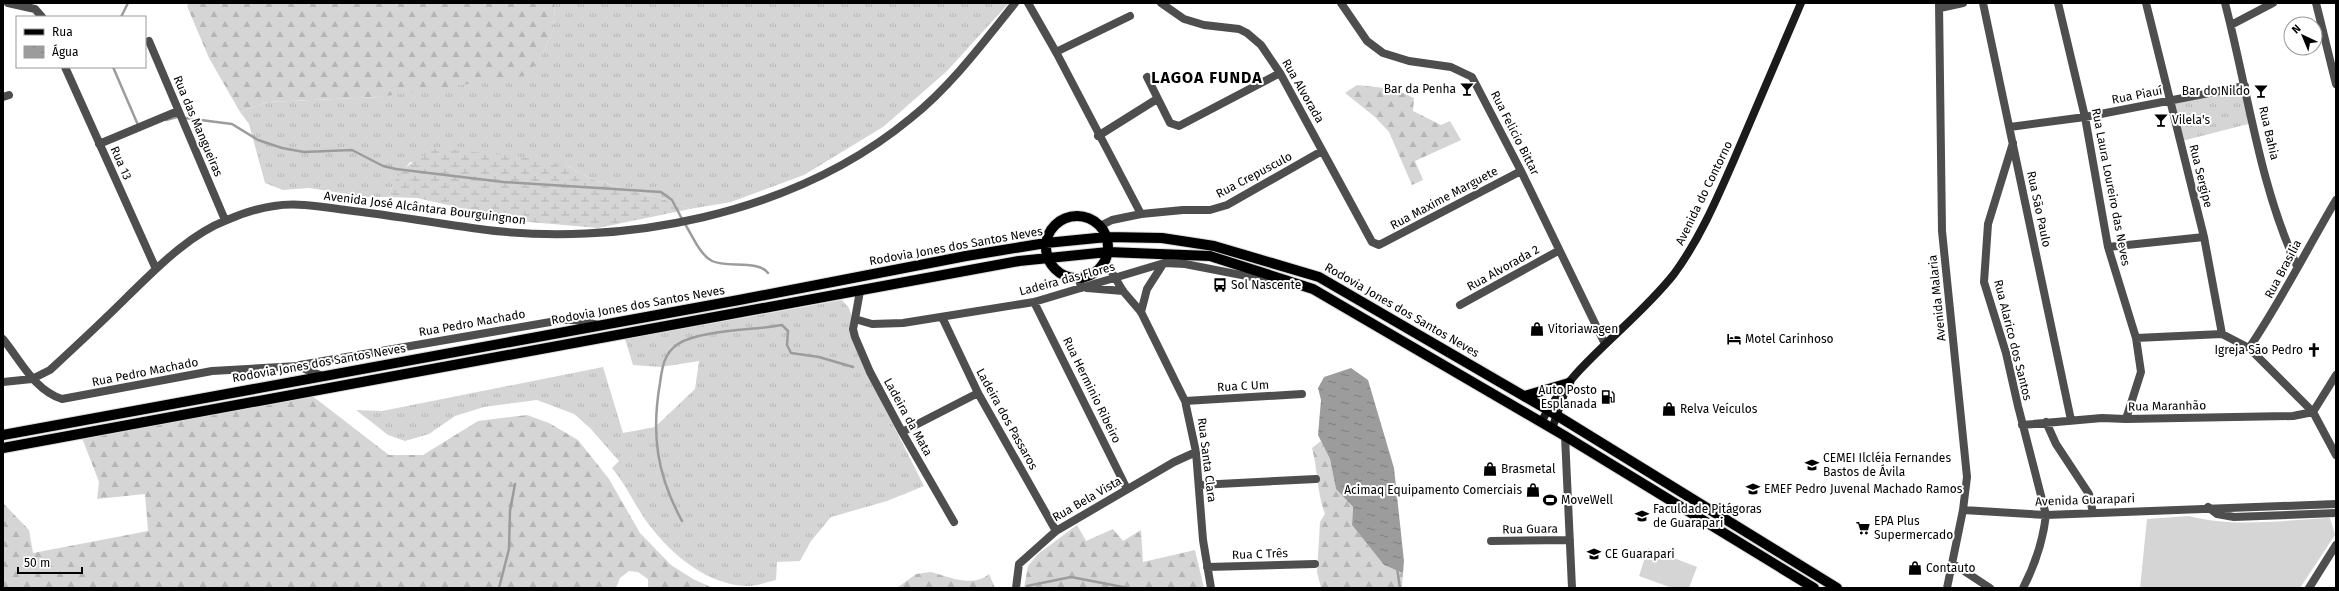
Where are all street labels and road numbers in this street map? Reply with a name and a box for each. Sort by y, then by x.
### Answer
street label: Rua Alvorada [1279,57,1327,125]
street label: Rua das Mangueiras [170,73,226,179]
street label: Rua Piauí [2111,83,2164,107]
street label: Rua Felicio Bittar [1488,89,1542,178]
street label: Rua Bahia [2256,105,2282,161]
street label: Rua Laura Loureiro das Neves [2089,107,2133,268]
street label: Avenida do Contorno [1673,139,1735,247]
street label: Rua Sergipe [2186,143,2216,209]
street label: Rua 13 [107,144,135,182]
street label: Rua Crepusculo [1214,149,1294,201]
street label: Rua Maxime Marguete [1388,164,1500,232]
street label: Rua São Paulo [2024,170,2054,248]
street label: Avenida José Alcântara Bourguingnon [323,189,527,227]
street label: Rodovia Jones dos Santos Neves [868,224,1044,268]
street label: Rua Brasília [2262,237,2304,301]
street label: Rua Alvorada 2 [1464,242,1542,294]
street label: Avenida Malaria [1925,254,1949,342]
street label: Ladeira das Flores [1018,259,1117,299]
street label: Rodovia Jones dos Santos Neves [1322,260,1482,360]
street label: Rua Alarico dos Santos [1991,278,2035,402]
street label: Rodovia Jones dos Santos Neves [550,283,726,327]
street label: Rua Pedro Machado [418,307,526,339]
street label: Rua Herminio Ribeiro [1060,335,1124,445]
street label: Rodovia Jones dos Santos Neves [231,341,407,385]
street label: Rua Pedro Machado [91,355,199,389]
street label: Ladeira dos Passaros [973,366,1041,472]
street label: Ladeira da Mata [881,376,935,458]
street label: Rua C Um [1217,378,1269,394]
street label: Rua Maranhão [2128,398,2206,414]
street label: Rua Santa Clara [1195,417,1219,503]
street label: Rua Bela Vista [1050,474,1124,524]
street label: Avenida Guarapari [2035,491,2135,509]
street label: Rua Guara [1502,522,1558,536]
street label: Rua C Três [1232,546,1289,562]

